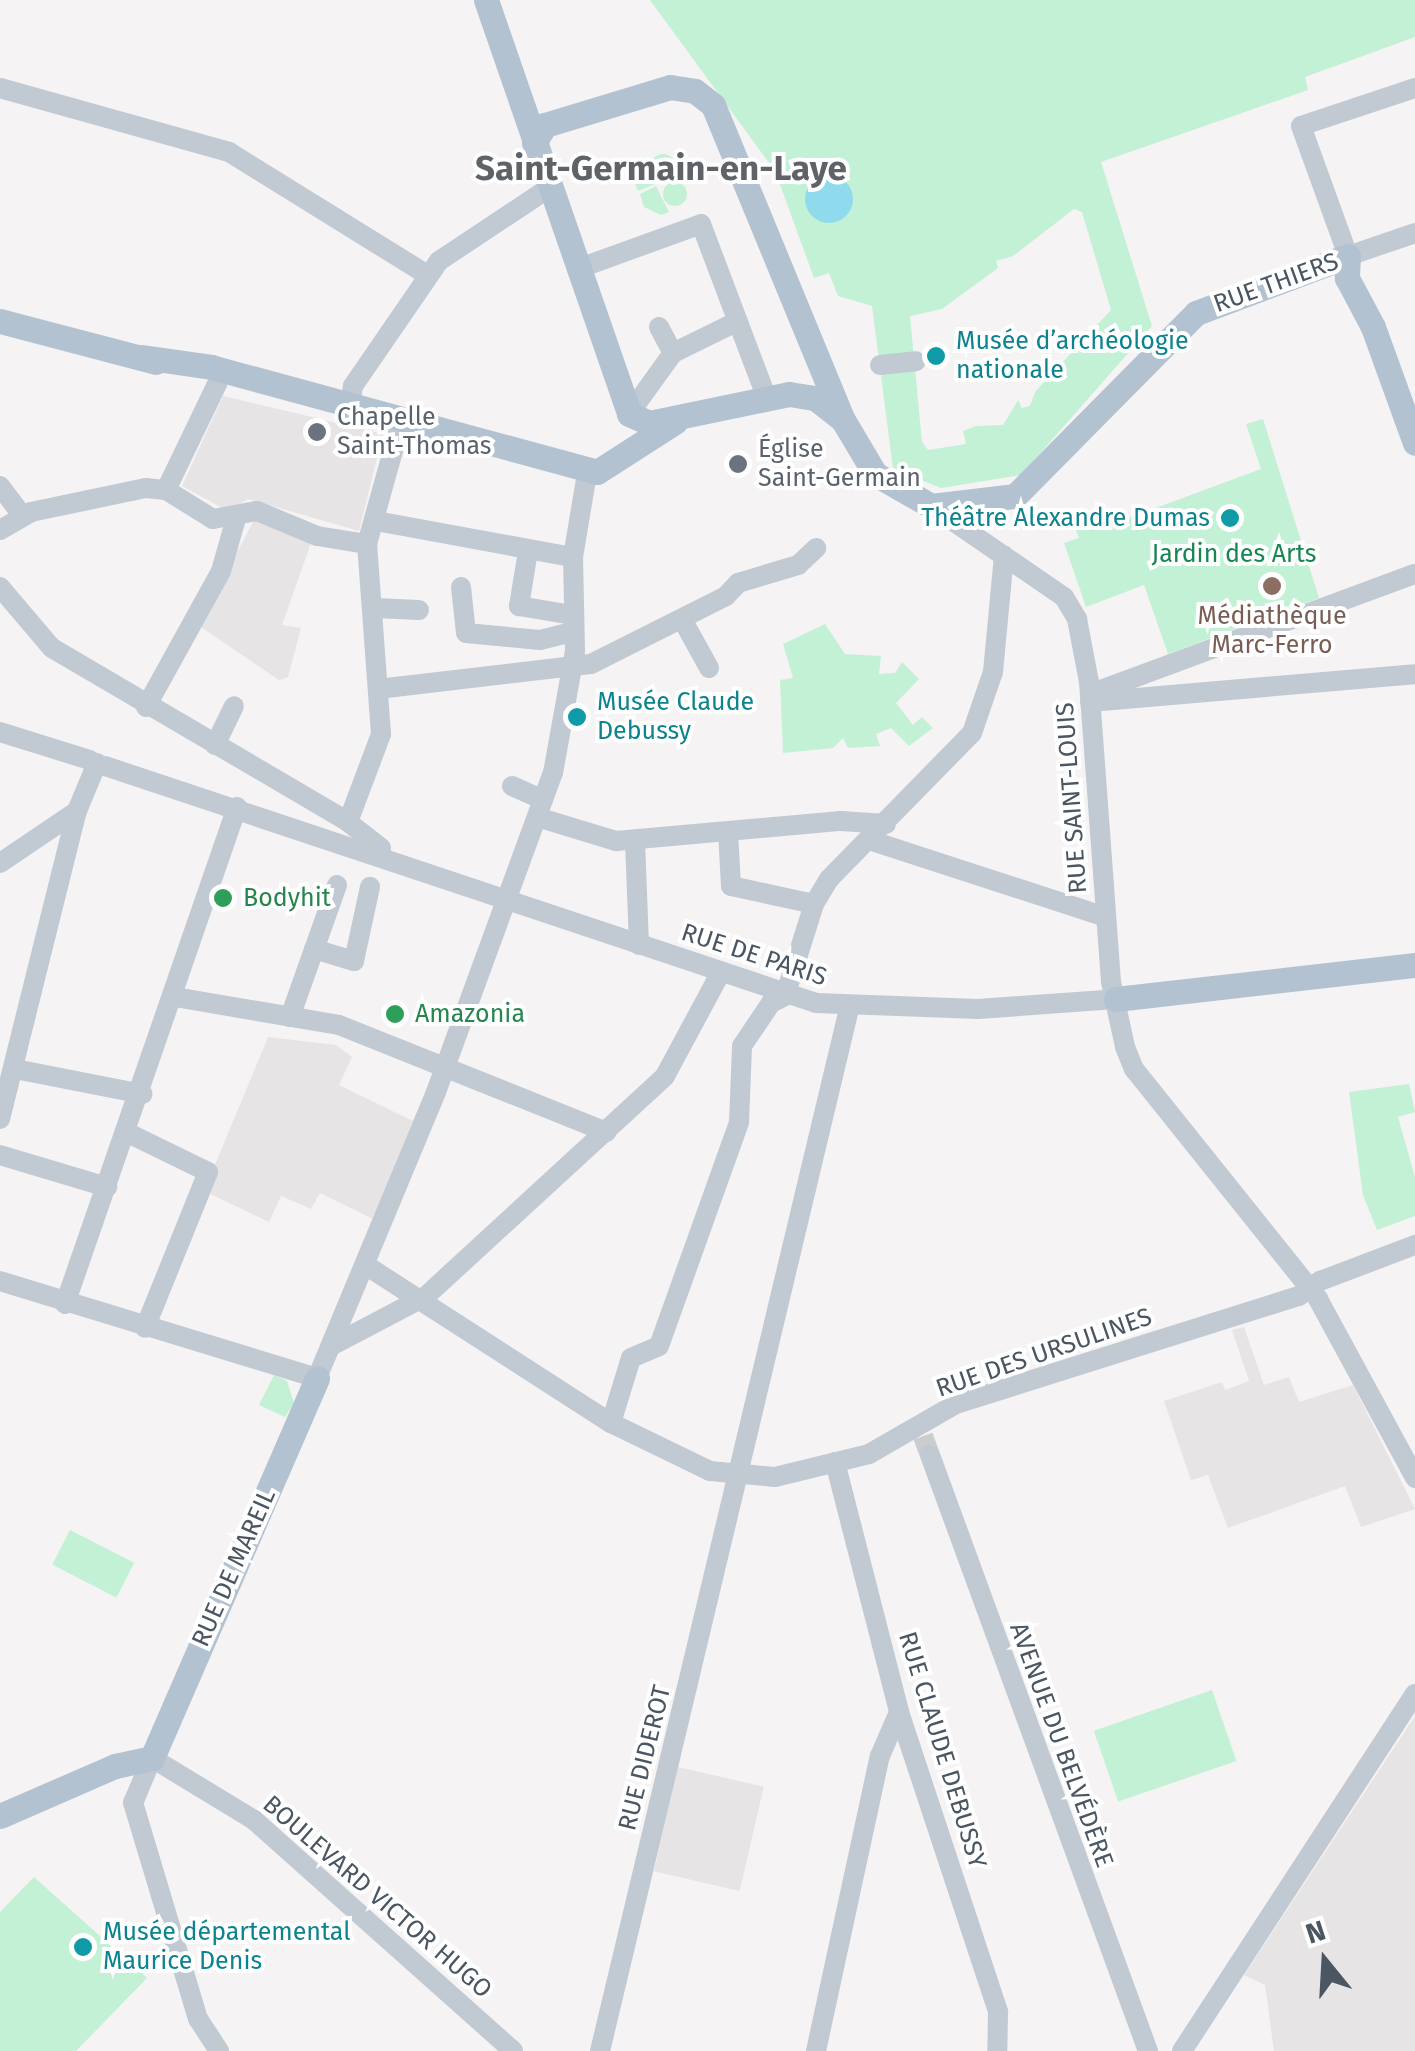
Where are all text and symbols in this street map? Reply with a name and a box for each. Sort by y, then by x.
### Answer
district label: Saint-Germain-en-Laye [475,147,847,189]
street label: RUE THIERS [1209,247,1343,319]
place label: Musée d’archéologie nationale [956,327,1189,386]
marker: Musée d’archéologie nationale [925,345,947,367]
place label: Chapelle Saint-Thomas [337,403,491,462]
marker: Chapelle Saint-Thomas [306,421,328,443]
place label: Église Saint-Germain [758,435,921,494]
marker: Église Saint-Germain [727,453,749,475]
place label: Théâtre Alexandre Dumas [921,503,1210,533]
marker: Théâtre Alexandre Dumas [1219,507,1241,529]
park label: Jardin des Arts [1152,539,1316,569]
marker: Médiathèque Marc-Ferro [1261,575,1283,597]
place label: Médiathèque Marc-Ferro [1197,602,1347,661]
place label: Musée Claude Debussy [597,688,754,747]
street label: RUE SAINT-LOUIS [1050,701,1094,895]
marker: Musée Claude Debussy [566,706,588,728]
place label: Bodyhit [243,883,331,913]
marker: Bodyhit [212,887,234,909]
street label: RUE DE PARIS [678,917,830,993]
place label: Amazonia [415,999,525,1029]
marker: Amazonia [384,1003,406,1025]
street label: RUE DES URSULINES [932,1302,1156,1404]
street label: RUE DE MAREIL [186,1484,282,1652]
street label: AVENUE DU BELVÉDÈRE [1003,1618,1119,1872]
street label: RUE CLAUDE DEBUSSY [892,1628,992,1872]
street label: RUE DIDEROT [612,1682,678,1834]
street label: BOULEVARD VICTOR HUGO [256,1789,498,2005]
north arrow [1275,1911,1375,2011]
text: N [1302,1913,1330,1951]
place label: Musée départemental Maurice Denis [103,1918,350,1977]
marker: Musée départemental Maurice Denis [72,1936,94,1958]

